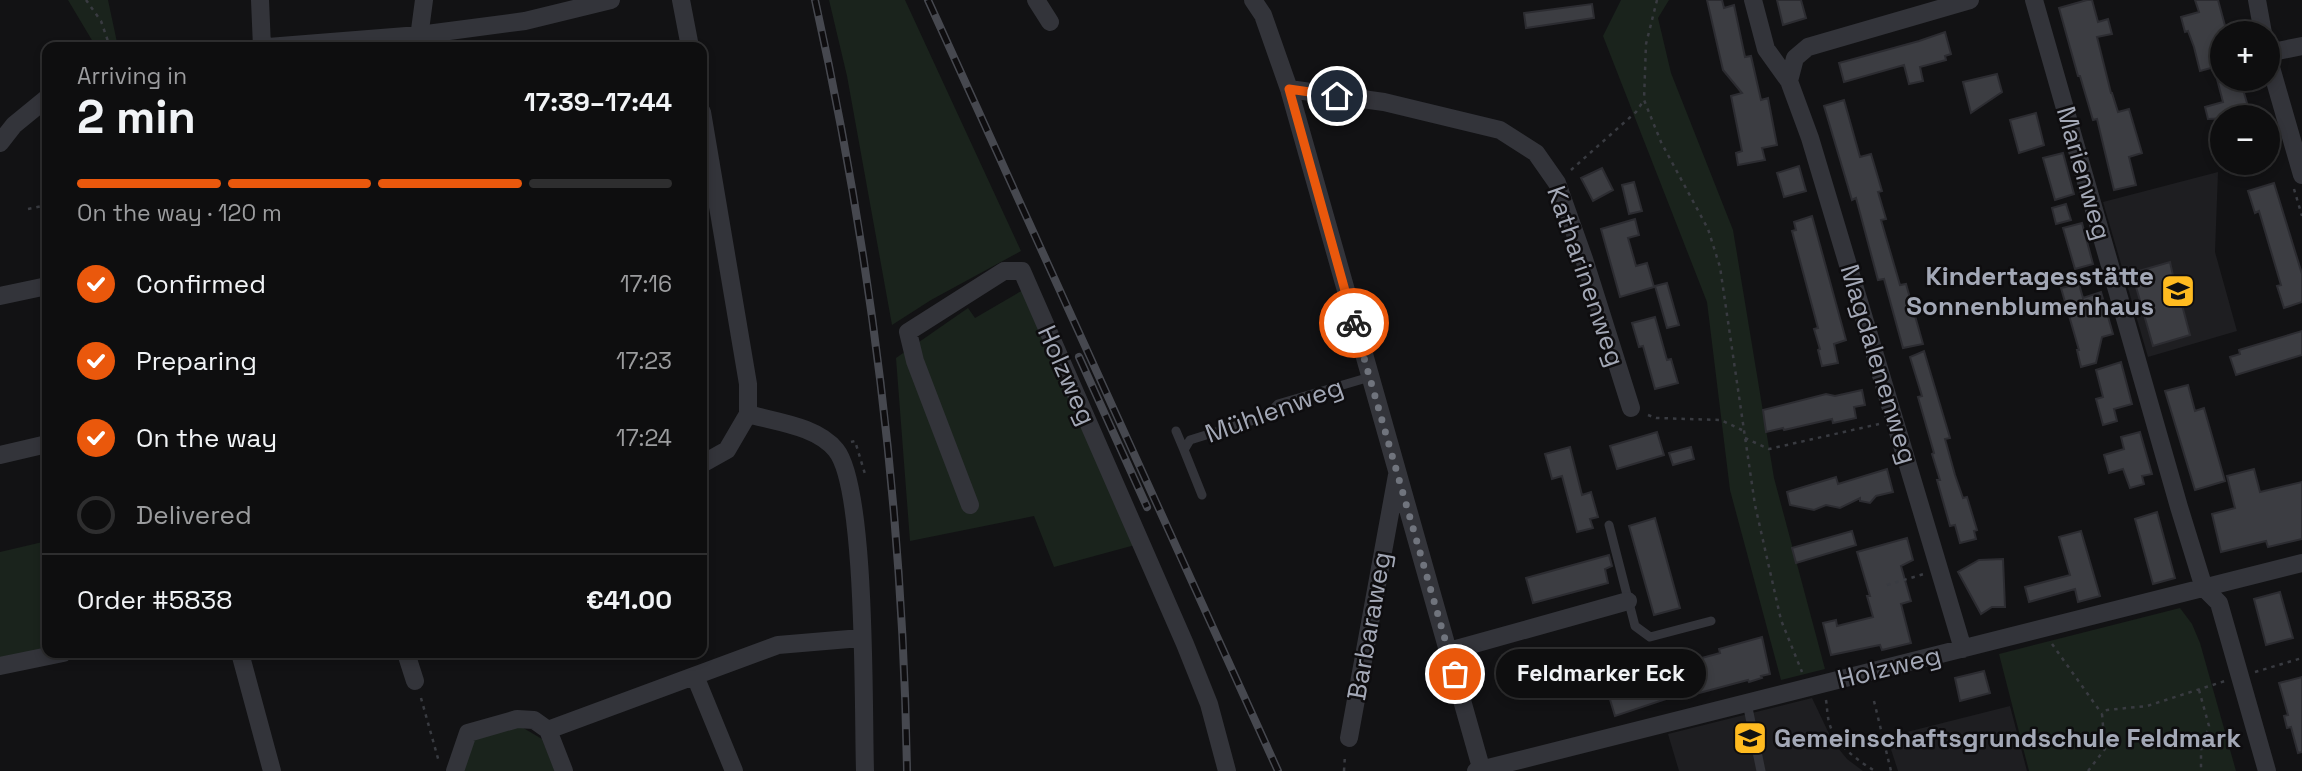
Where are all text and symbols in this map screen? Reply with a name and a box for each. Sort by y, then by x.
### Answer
map controls [2210,21,2280,175]
button: + [2210,21,2280,91]
text: Arriving in [77,61,187,91]
pin [1307,66,1367,126]
icon: home [1318,77,1356,115]
text: 17:39–17:44 [524,85,672,119]
text: 2 min [77,88,196,146]
street label: Marienweg [2049,102,2119,244]
button: − [2210,105,2280,175]
street label: Katharinenweg [1539,181,1633,371]
text: On the way · 120 m [77,198,282,228]
place label: Kindertagesstätte Sonnenblumenhaus [1906,259,2154,323]
street label: Magdalenenweg [1832,260,1926,468]
icon: check [77,265,115,303]
text: Confirmed [136,267,266,301]
text: 17:16 [620,269,672,299]
school or university icon: Kindertagesstätte Sonnenblumenhaus [2159,272,2197,310]
courier [1319,288,1389,358]
icon: bike [1335,304,1373,342]
street label: Holzweg [1030,320,1104,430]
icon: check [77,342,115,380]
text: Preparing [136,344,257,378]
text: 17:23 [616,346,672,376]
street label: Mühlenweg [1200,369,1348,451]
icon: check [77,419,115,457]
text: On the way [136,421,277,455]
text: 17:24 [616,423,672,453]
text: Delivered [136,498,252,532]
street label: Barbaraweg [1339,549,1399,703]
text: Order #5838 [77,583,232,617]
text: €41.00 [586,583,672,617]
street label: Holzweg [1834,638,1944,696]
pin [1425,644,1485,704]
callout: Feldmarker Eck [1497,650,1707,698]
icon: bag [1436,655,1474,693]
text: Feldmarker Eck [1517,658,1685,688]
school or university icon: Gemeinschaftsgrundschule Feldmark [1731,719,1769,757]
place label: Gemeinschaftsgrundschule Feldmark [1774,721,2241,755]

